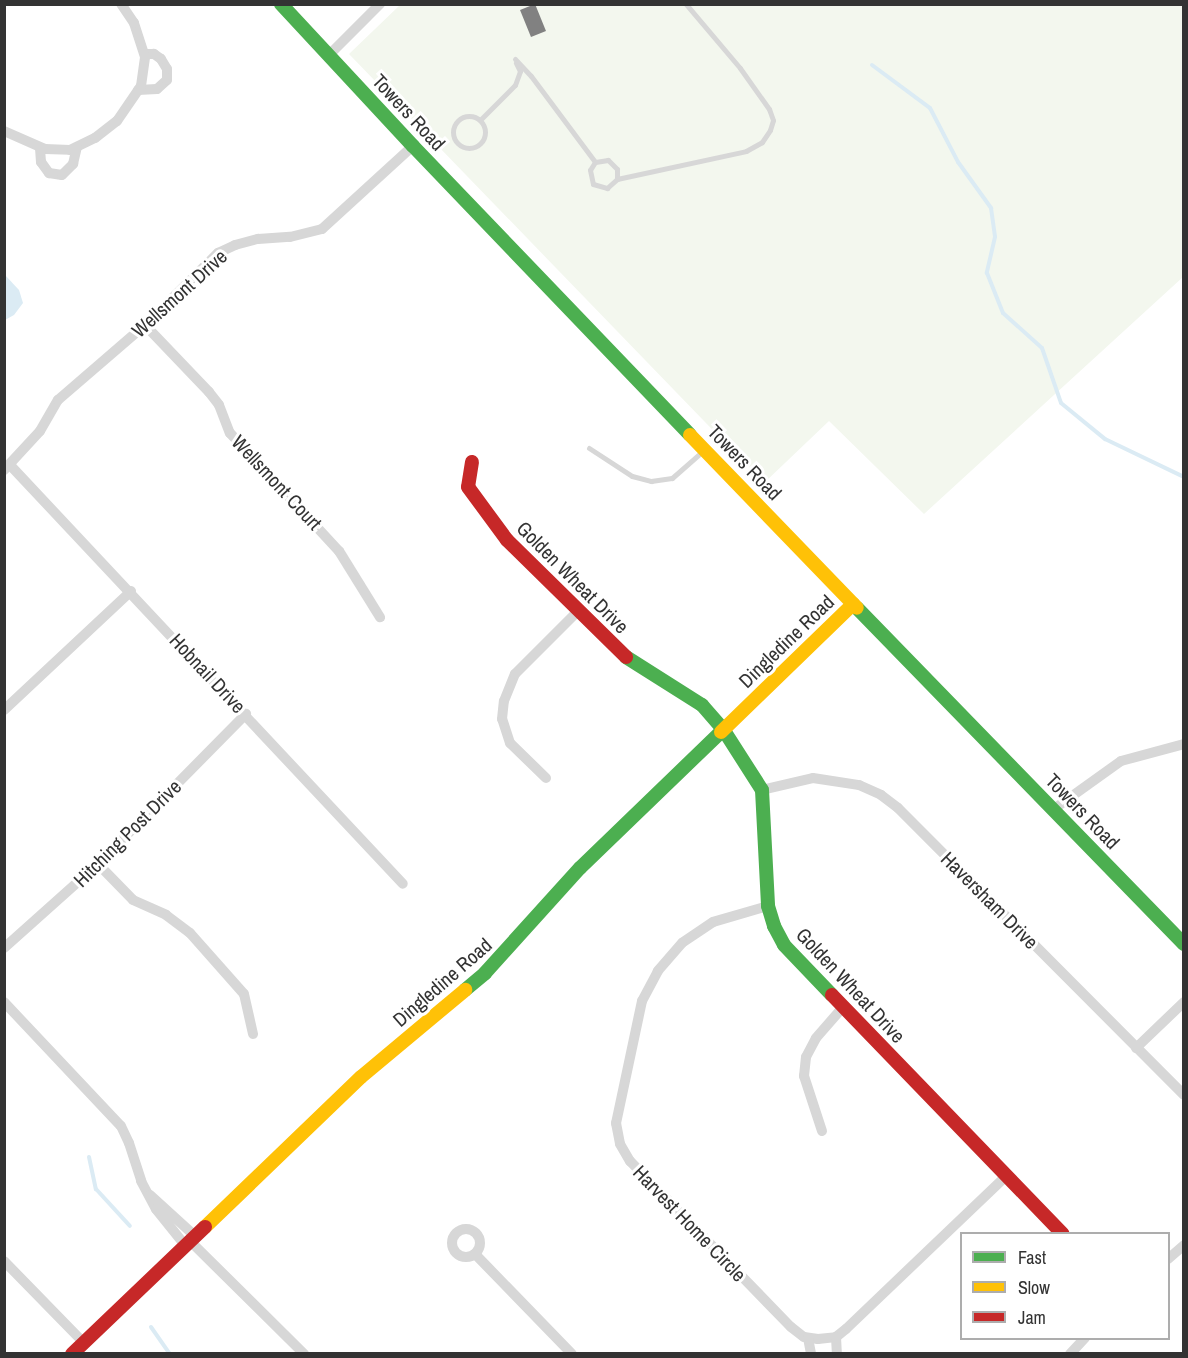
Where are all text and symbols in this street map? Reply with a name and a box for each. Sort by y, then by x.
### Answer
street label: Towers Road [368,69,450,155]
street label: Wellsmont Drive [126,244,232,342]
street label: Towers Road [703,419,787,505]
street label: Wellsmont Court [227,430,327,534]
street label: Golden Wheat Drive [512,516,634,638]
street label: Dingledine Road [733,590,839,692]
street label: Hobnail Drive [165,628,251,718]
street label: Towers Road [1041,768,1125,854]
street label: Hitching Post Drive [68,774,186,892]
street label: Haversham Drive [936,846,1044,954]
street label: Golden Wheat Drive [792,922,910,1048]
street label: Dingledine Road [388,933,496,1031]
street label: Harvest Home Circle [629,1160,751,1286]
legend [960,1232,1170,1340]
text: Fast [1018,1245,1046,1270]
text: Slow [1018,1275,1050,1300]
text: Jam [1018,1305,1046,1330]

